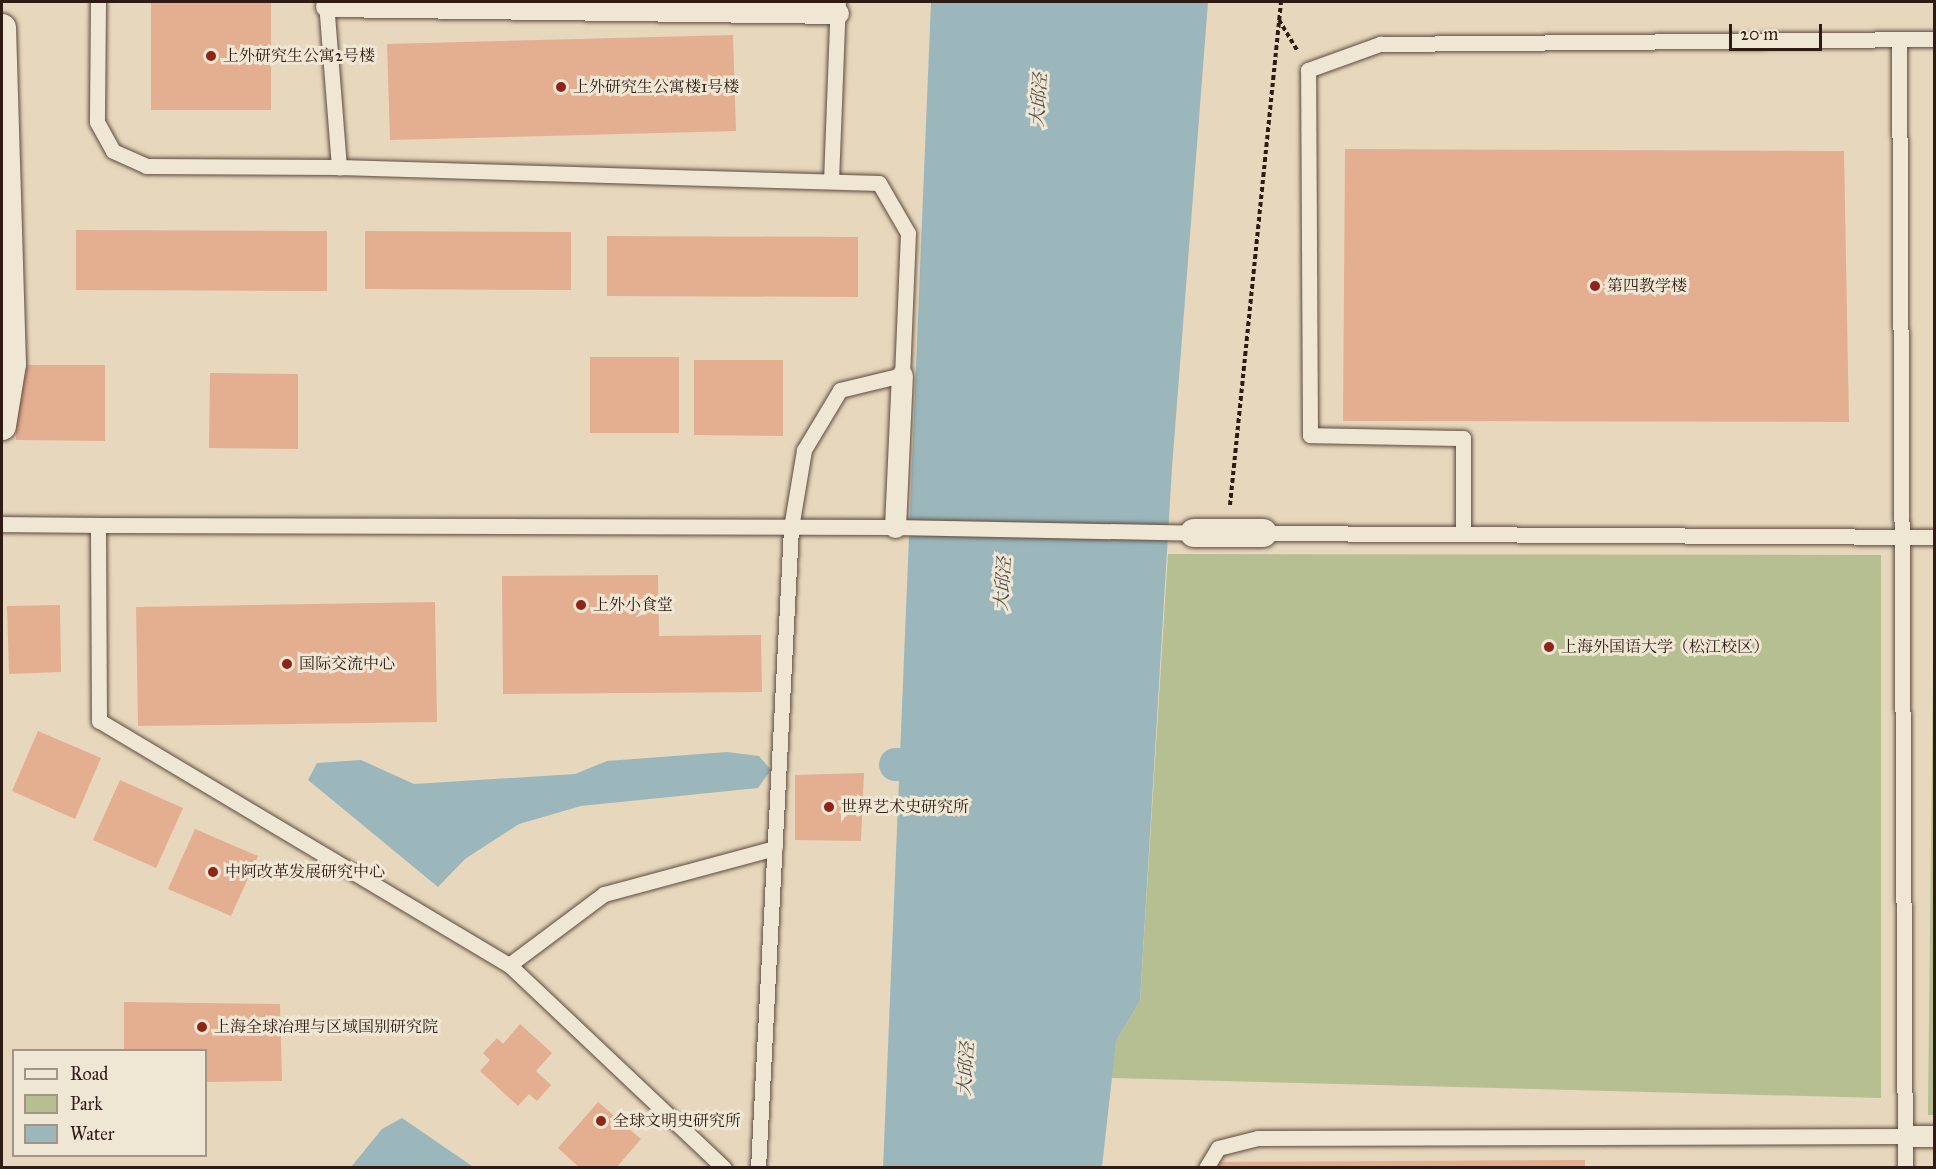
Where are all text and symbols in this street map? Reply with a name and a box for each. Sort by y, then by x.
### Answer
scale bar [1732,12,1825,50]
text: 20 m [1740,23,1778,45]
place label: 上外研究生公寓2号楼 [223,46,375,66]
marker: 上外研究生公寓2号楼 [204,49,218,63]
water label: 大邱泾 [1026,72,1052,128]
place label: 上外研究生公寓楼1号楼 [573,77,739,97]
marker: 上外研究生公寓楼1号楼 [554,80,568,94]
place label: 第四教学楼 [1607,276,1687,296]
marker: 第四教学楼 [1588,279,1602,293]
water label: 大邱泾 [990,556,1016,612]
place label: 上外小食堂 [593,595,673,615]
marker: 上外小食堂 [574,598,588,612]
place label: 上海外国语大学（松江校区） [1561,637,1769,657]
marker: 上海外国语大学（松江校区） [1542,640,1556,654]
place label: 国际交流中心 [299,654,395,674]
marker: 国际交流中心 [280,657,294,671]
place label: 世界艺术史研究所 [841,797,969,817]
marker: 世界艺术史研究所 [822,800,836,814]
place label: 中阿改革发展研究中心 [225,862,385,882]
marker: 中阿改革发展研究中心 [206,865,220,879]
place label: 上海全球冶理与区域国别研究院 [214,1017,438,1037]
marker: 上海全球冶理与区域国别研究院 [195,1020,209,1034]
water label: 大邱泾 [953,1041,979,1097]
legend [12,1049,207,1157]
text: Road [70,1063,108,1085]
text: Park [70,1093,103,1115]
place label: 全球文明史研究所 [613,1111,741,1131]
marker: 全球文明史研究所 [594,1114,608,1128]
text: Water [70,1123,114,1145]

